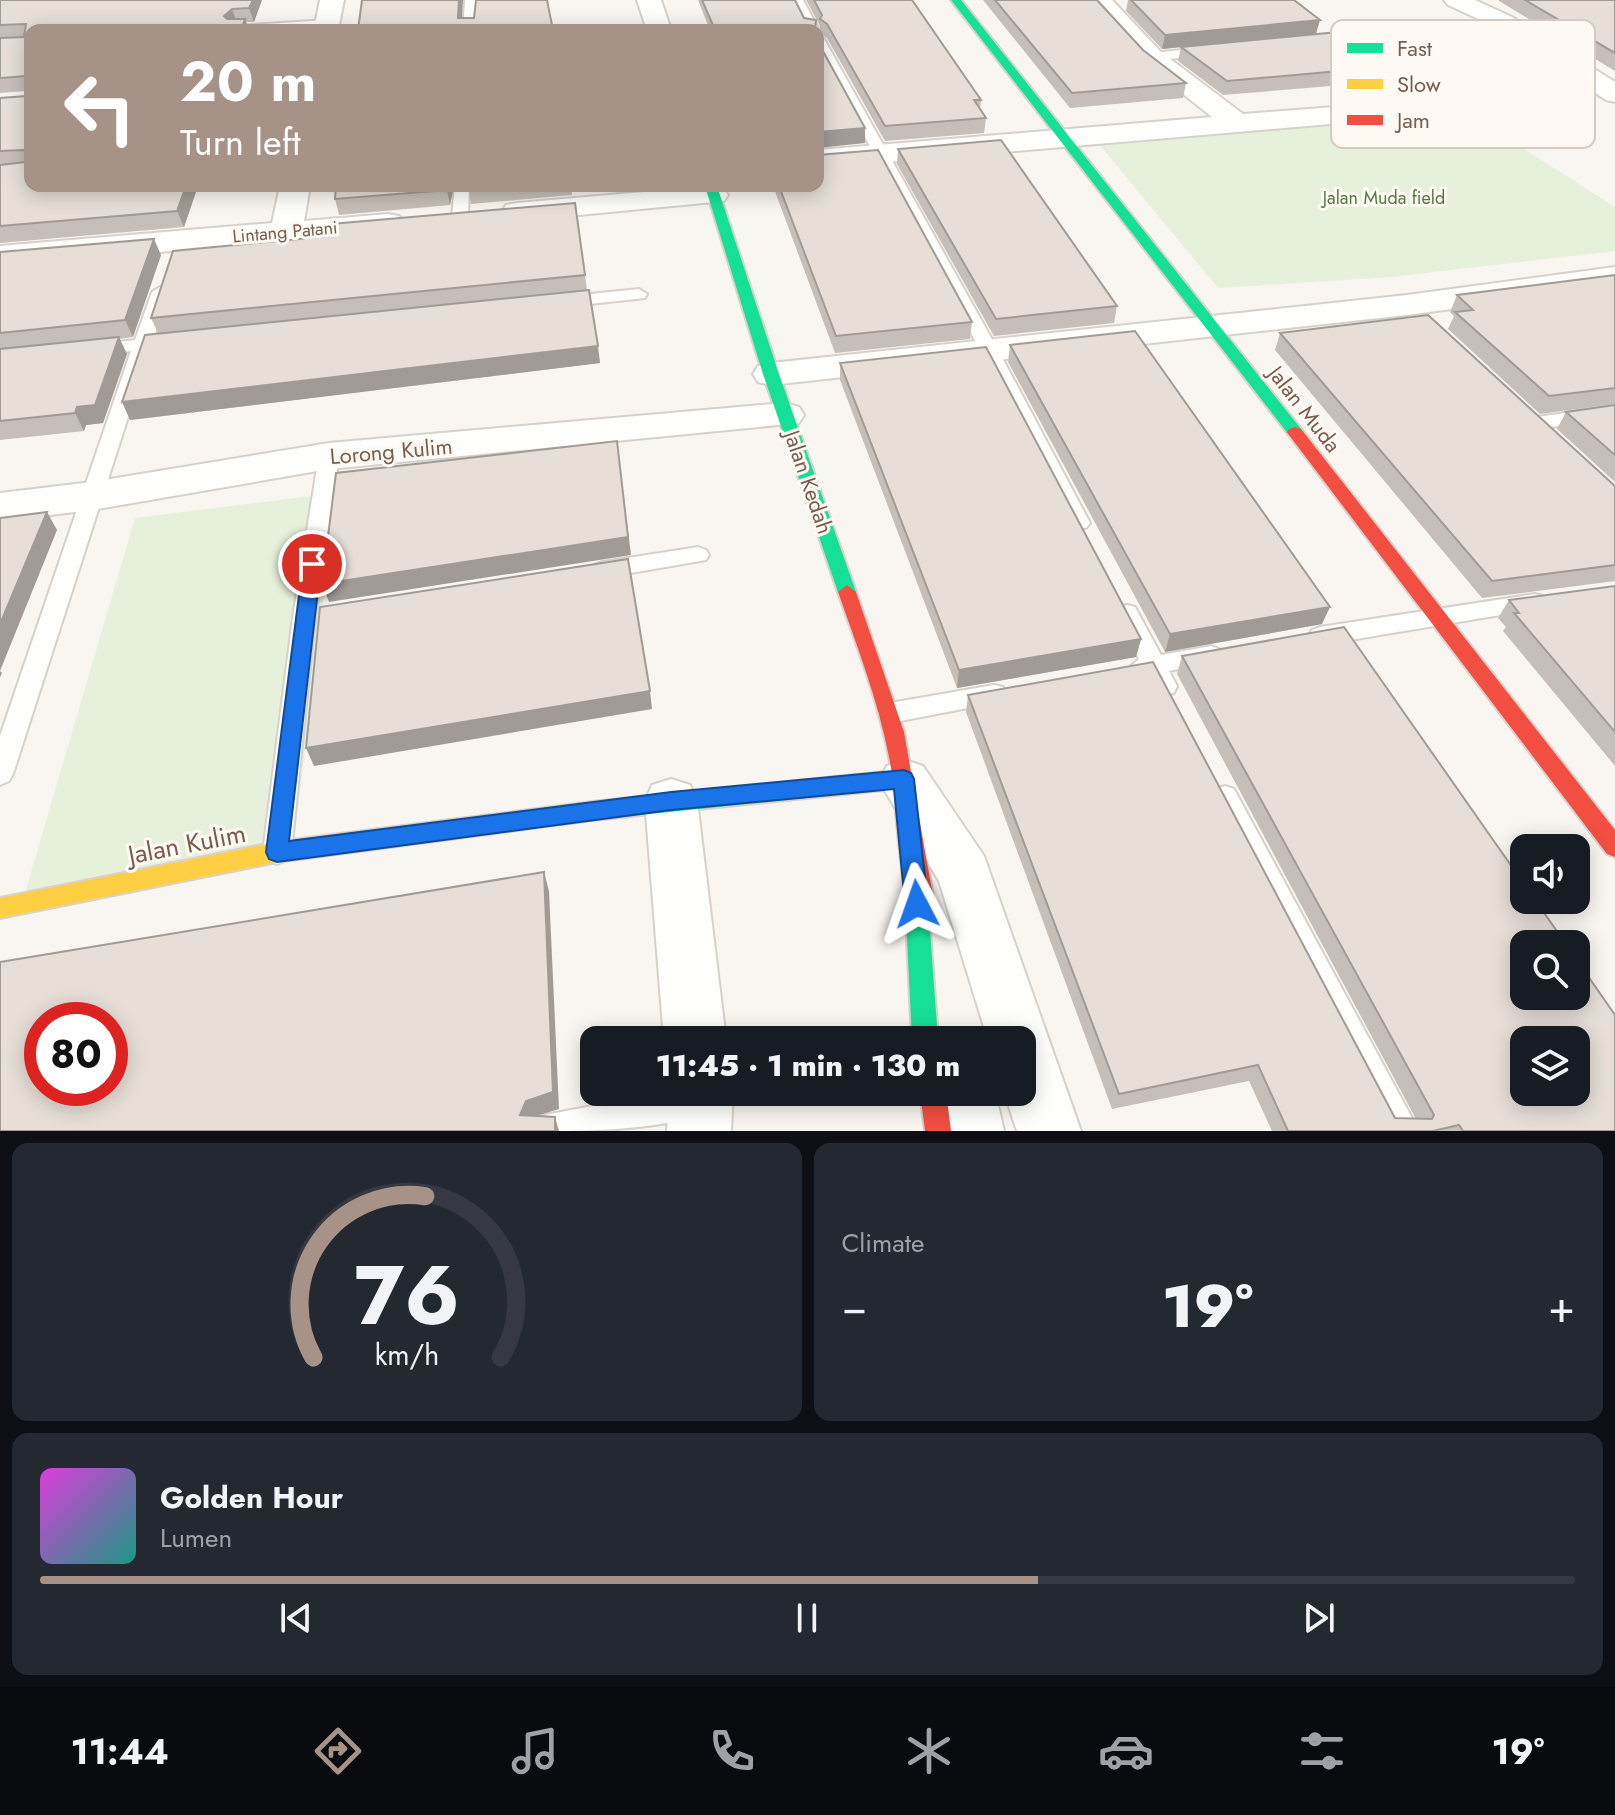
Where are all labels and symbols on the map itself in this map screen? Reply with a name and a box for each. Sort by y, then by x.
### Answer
legend [1331,20,1595,148]
text: Fast [1397,32,1433,64]
text: Slow [1397,68,1441,100]
text: Jam [1394,104,1430,136]
park label: Jalan Muda field [1321,185,1445,211]
street label: Lintang Patani [231,214,339,250]
street label: Jalan Muda [1259,357,1349,459]
street label: Jalan Kedah [775,423,842,538]
street label: Lorong Kulim [328,430,454,472]
pin [278,530,346,598]
street label: Jalan Kulim [122,814,249,875]
position arrow [875,862,959,946]
speed limit sign: 80 [24,1002,128,1106]

